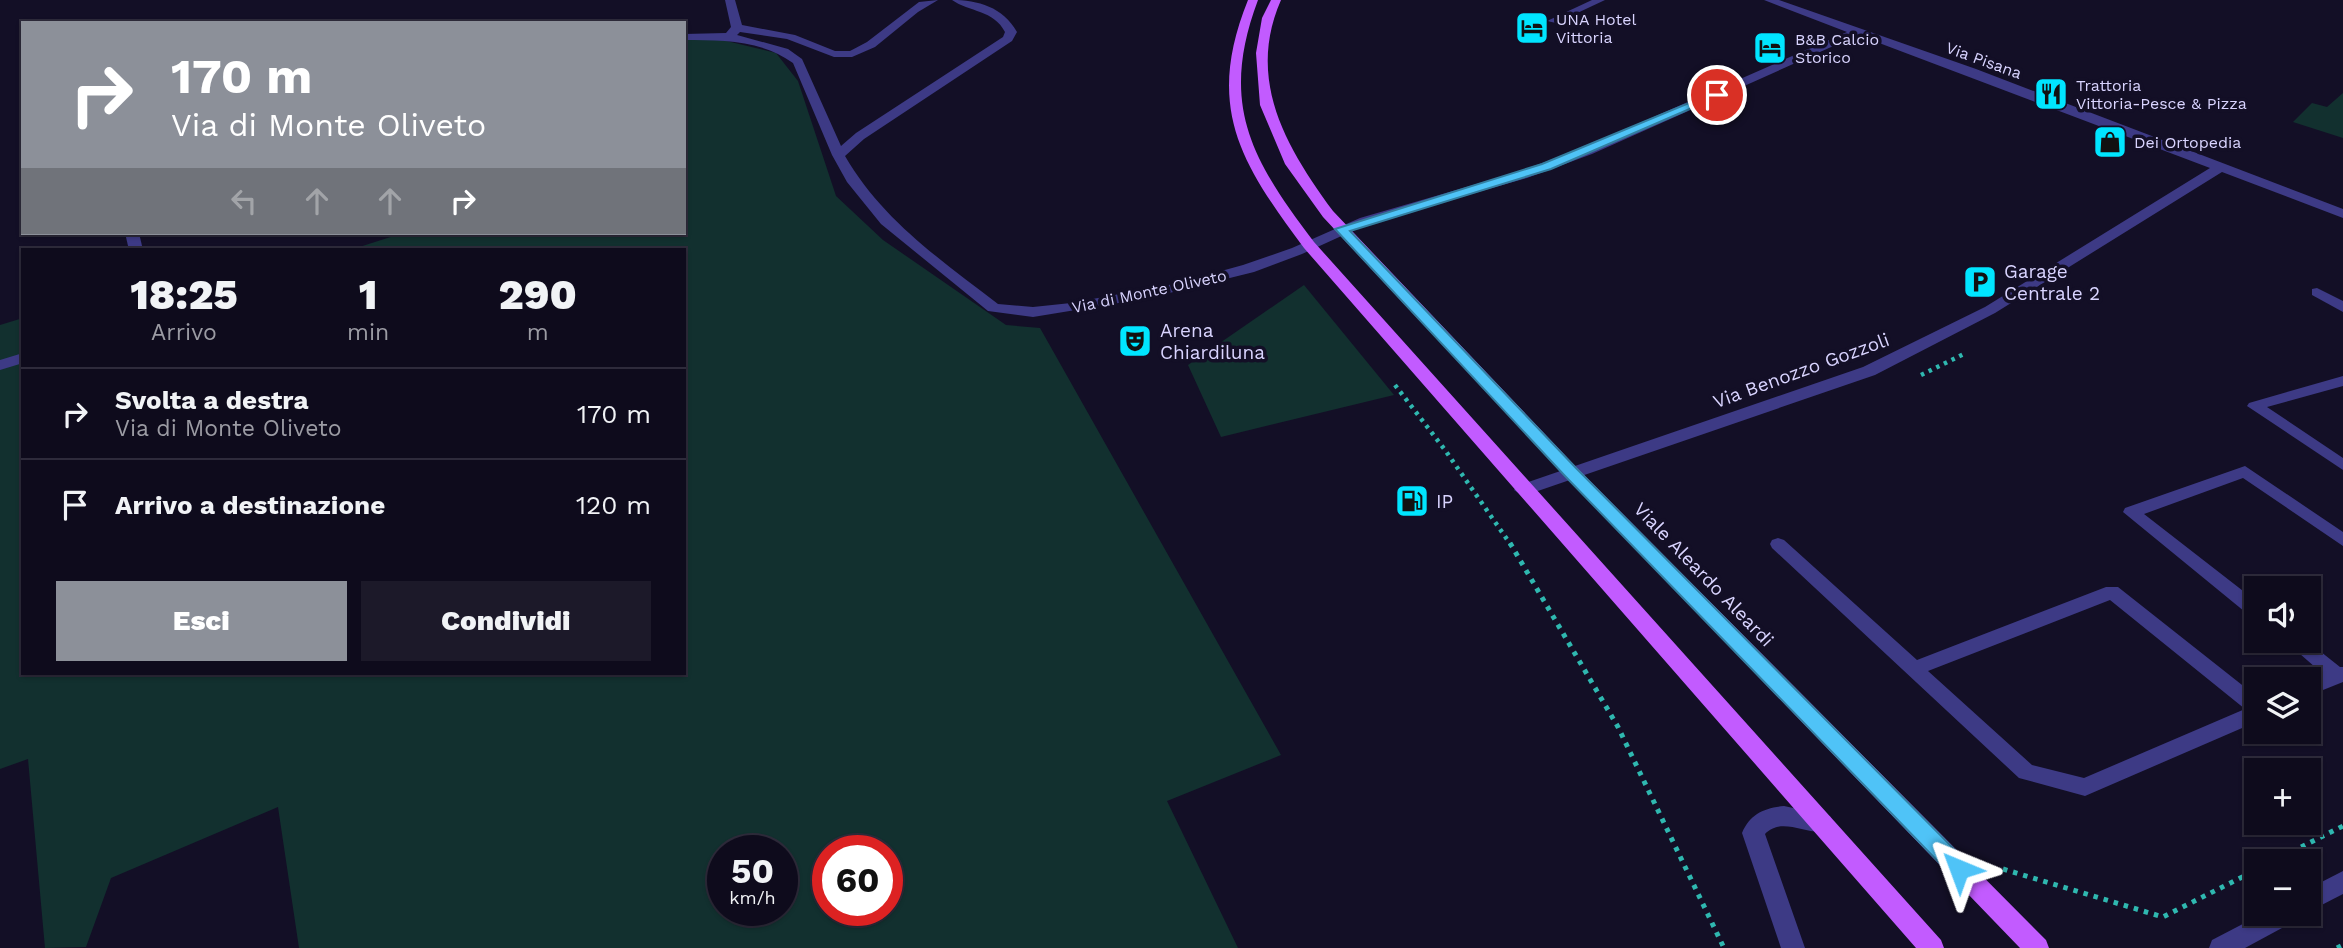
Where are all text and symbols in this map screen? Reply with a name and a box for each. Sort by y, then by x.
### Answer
hotel icon: UNA Hotel Vittoria [1513,9,1551,47]
place label: UNA Hotel Vittoria [1556,10,1636,47]
hotel icon: B&B Calcio Storico [1751,29,1789,67]
place label: B&B Calcio Storico [1795,30,1879,67]
street label: Via Pisana [1943,38,2024,83]
text: 170 m [171,47,312,105]
icon: right [56,49,147,140]
pin [1687,65,1747,125]
restaurant icon: Trattoria Vittoria-Pesce & Pizza [2032,75,2070,113]
icon: arrive [1698,76,1736,114]
place label: Trattoria Vittoria-Pesce & Pizza [2076,76,2247,113]
text: Via di Monte Oliveto [171,106,486,144]
shop icon: Dei Ortopedia [2091,123,2129,161]
place label: Dei Ortopedia [2134,133,2241,152]
icon: left [225,182,263,220]
icon: ahead [298,182,336,220]
icon: ahead [371,182,409,220]
icon: right [444,182,482,220]
place label: Garage Centrale 2 [2004,260,2100,305]
parking icon: Garage Centrale 2 [1961,263,1999,301]
street label: Via di Monte Oliveto [1070,266,1228,317]
text: 18:25 [130,270,238,319]
text: 1 [359,270,377,319]
text: 290 [498,270,577,319]
text: Arrivo [151,319,217,346]
text: min [347,319,389,346]
text: m [527,319,549,346]
place label: Arena Chiardiluna [1160,319,1265,364]
theatre icon: Arena Chiardiluna [1116,322,1154,360]
street label: Via Benozzo Gozzoli [1710,328,1892,413]
text: Svolta a destra [115,385,308,415]
icon: right [56,395,94,433]
text: 170 m [577,399,651,429]
text: Via di Monte Oliveto [115,415,342,442]
fuel station icon: IP [1393,482,1431,520]
icon: arrive [56,486,94,524]
text: Arrivo a destinazione [115,490,385,520]
text: 120 m [576,490,651,520]
place label: IP [1436,490,1453,513]
street label: Viale Aleardo Aleardi [1629,497,1778,651]
map controls [2244,576,2321,926]
button: sound [2244,576,2321,653]
button: Esci [56,581,347,661]
button: Condividi [361,581,651,661]
button: layers [2244,667,2321,744]
button: + [2244,758,2321,835]
position arrow [1922,832,1996,906]
speed limit sign: 60 [812,835,903,926]
button: − [2244,849,2321,926]
text: 50 [731,850,774,892]
text: km/h [729,887,776,908]

